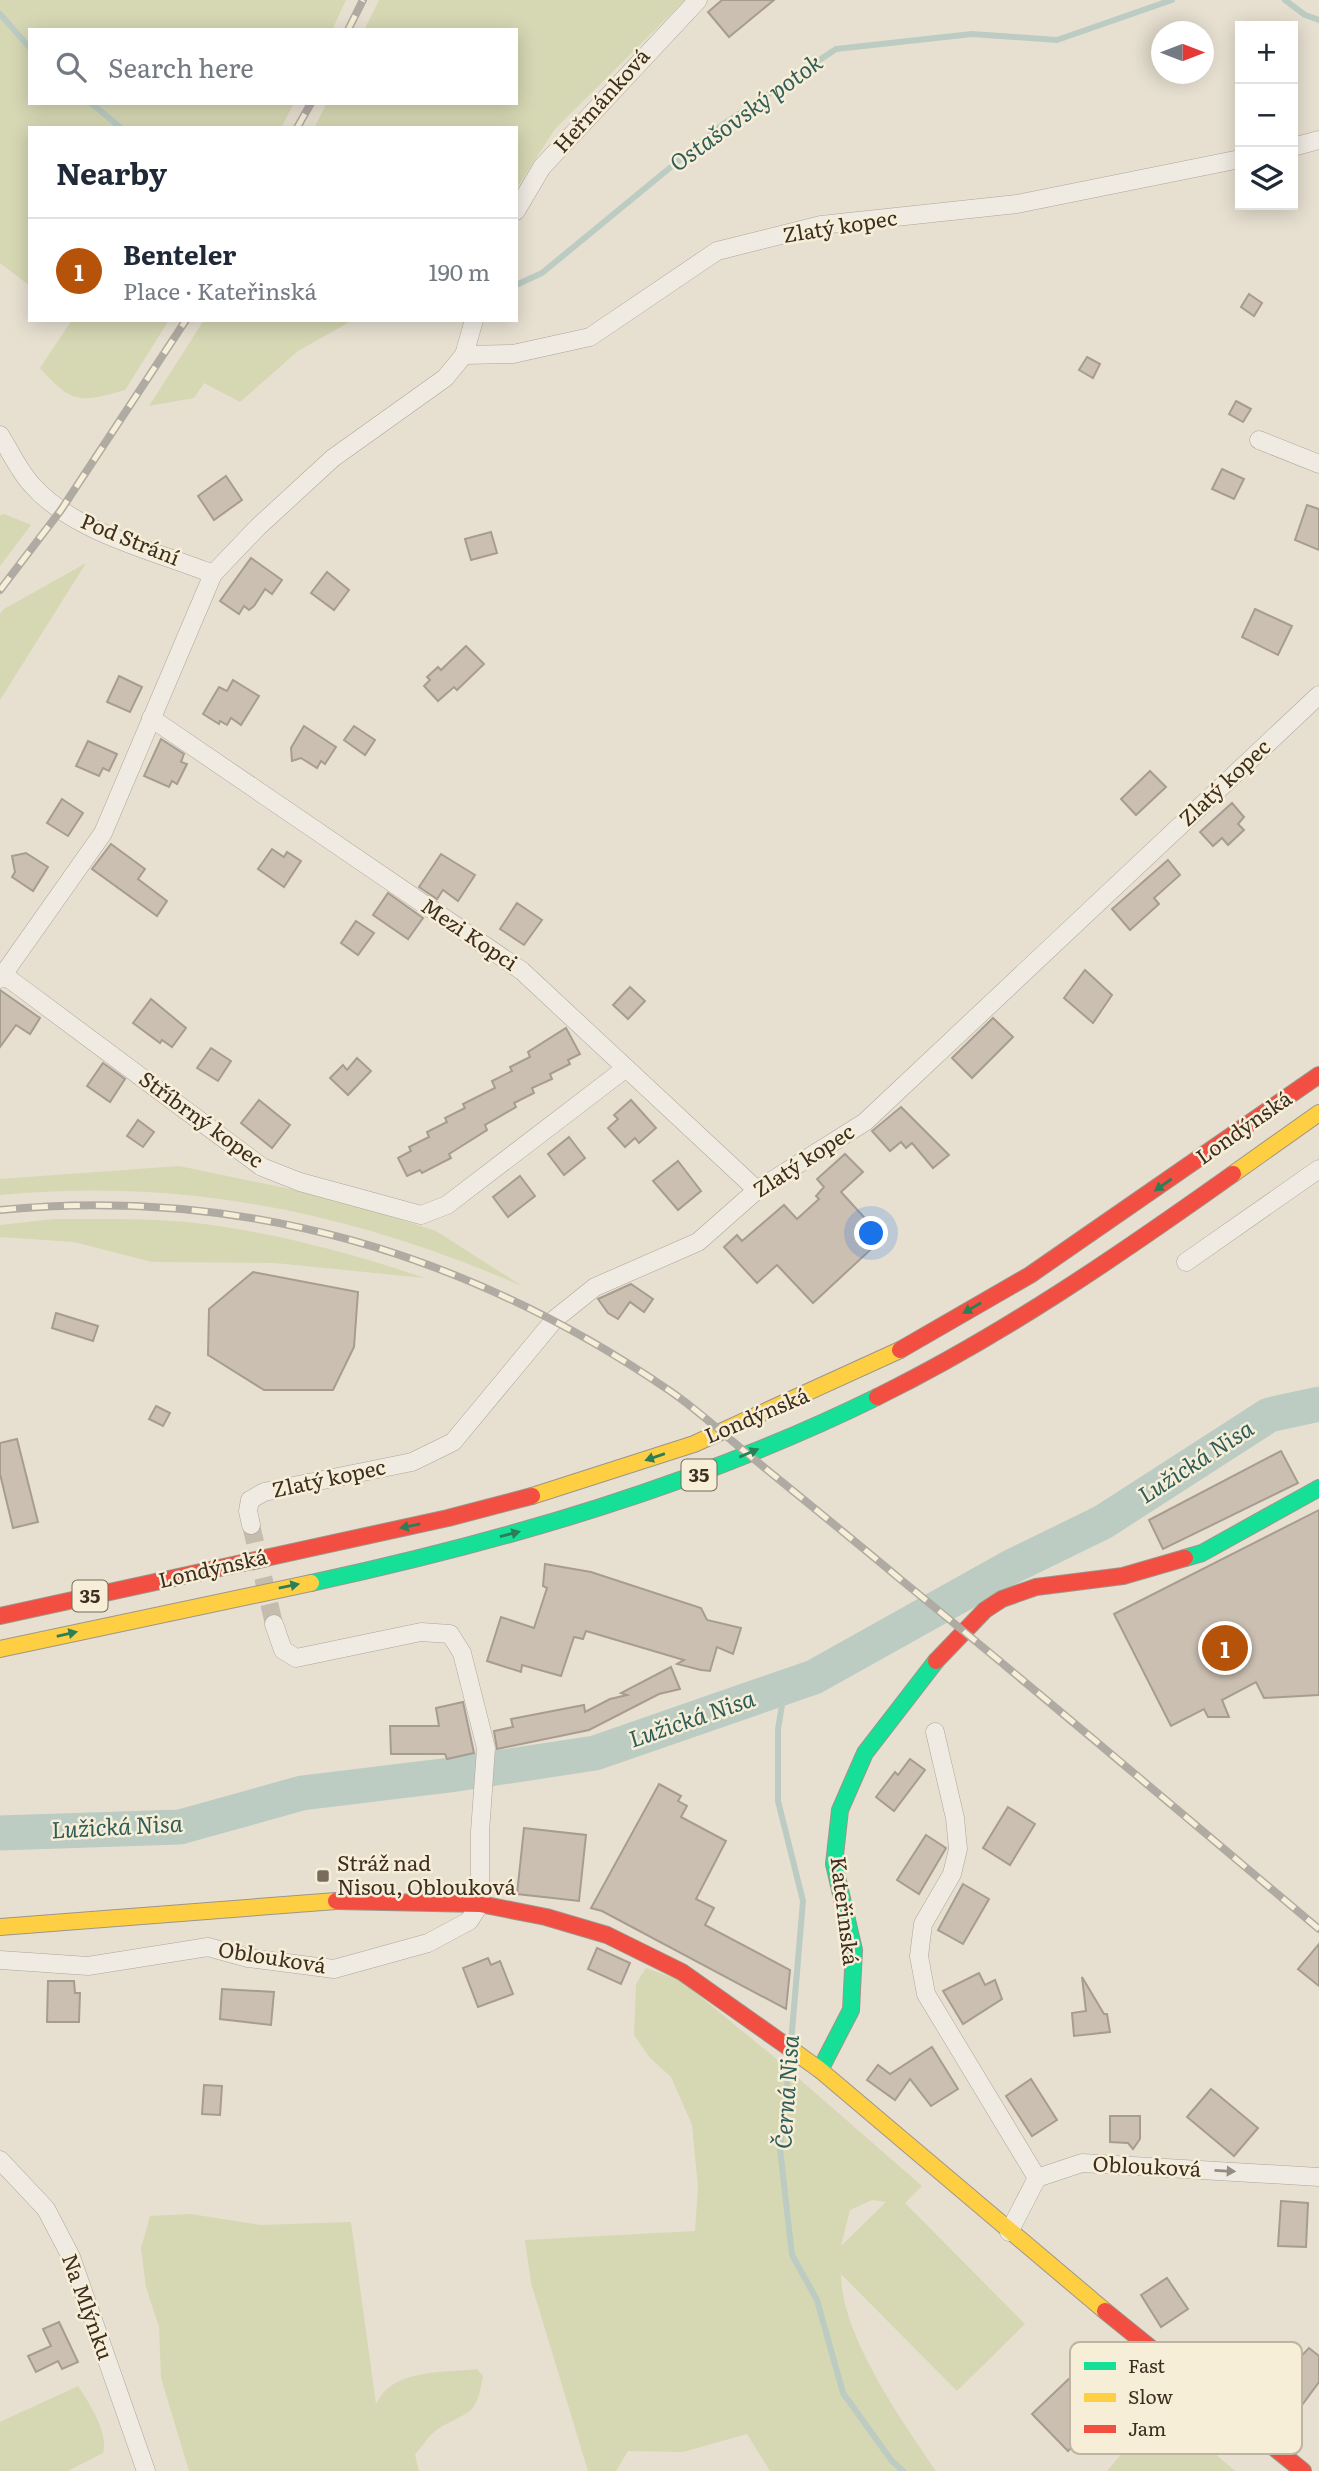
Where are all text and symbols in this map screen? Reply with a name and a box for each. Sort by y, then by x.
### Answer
north arrow [1151,21,1214,84]
map controls [1235,21,1298,210]
button: + [1235,21,1298,84]
search box [28,28,518,105]
street label: Heřmánková [545,40,656,159]
water label: Ostašovský potok [661,44,829,178]
text: Search here [108,47,254,86]
icon: search [52,48,90,86]
button: − [1235,84,1298,147]
button: layers [1235,147,1298,210]
text: Nearby [56,150,167,194]
street label: Zlatý kopec [780,200,899,249]
text: Benteler [123,234,236,273]
text: 1 [74,254,84,288]
text: 190 m [428,254,490,288]
text: Place · Kateřinská [123,273,317,307]
street label: Pod Strání [77,504,185,572]
street label: Zlatý kopec [1171,731,1276,832]
street label: Mezi Kopci [416,889,525,977]
street label: Stříbrný kopec [134,1062,271,1174]
street label: Londýnská [1188,1081,1297,1170]
street label: Zlatý kopec [746,1115,859,1203]
one-way arrow [1154,1178,1172,1192]
your location [854,1216,888,1250]
one-way arrow [962,1302,981,1314]
street label: Londýnská [699,1378,814,1450]
water label: Lužická Nisa [1131,1410,1259,1510]
one-way arrow [738,1447,759,1458]
street label: Zlatý kopec [269,1449,388,1504]
one-way arrow [645,1452,666,1462]
road number: 35 [682,1460,716,1490]
one-way arrow [399,1520,421,1531]
one-way arrow [499,1528,521,1539]
street label: Londýnská [155,1539,271,1594]
road number: 35 [72,1580,108,1612]
one-way arrow [278,1580,300,1591]
pin: 1 [1202,1622,1248,1674]
one-way arrow [56,1629,78,1640]
water label: Lužická Nisa [624,1680,759,1755]
water label: Lužická Nisa [50,1805,183,1845]
place label: Stráž nad Nisou, Oblouková [337,1846,516,1901]
street label: Kateřinská [824,1854,869,1968]
marker: Stráž nad Nisou, Oblouková [315,1868,331,1884]
street label: Oblouková [216,1932,329,1979]
water label: Černá Nisa [764,2034,806,2150]
street label: Oblouková [1092,2146,1203,2183]
one-way arrow [1215,2166,1237,2177]
street label: Na Mlýnku [56,2249,123,2363]
legend [1070,2342,1302,2454]
text: Fast [1128,2351,1165,2379]
text: Slow [1128,2382,1173,2410]
text: Jam [1128,2414,1166,2442]

